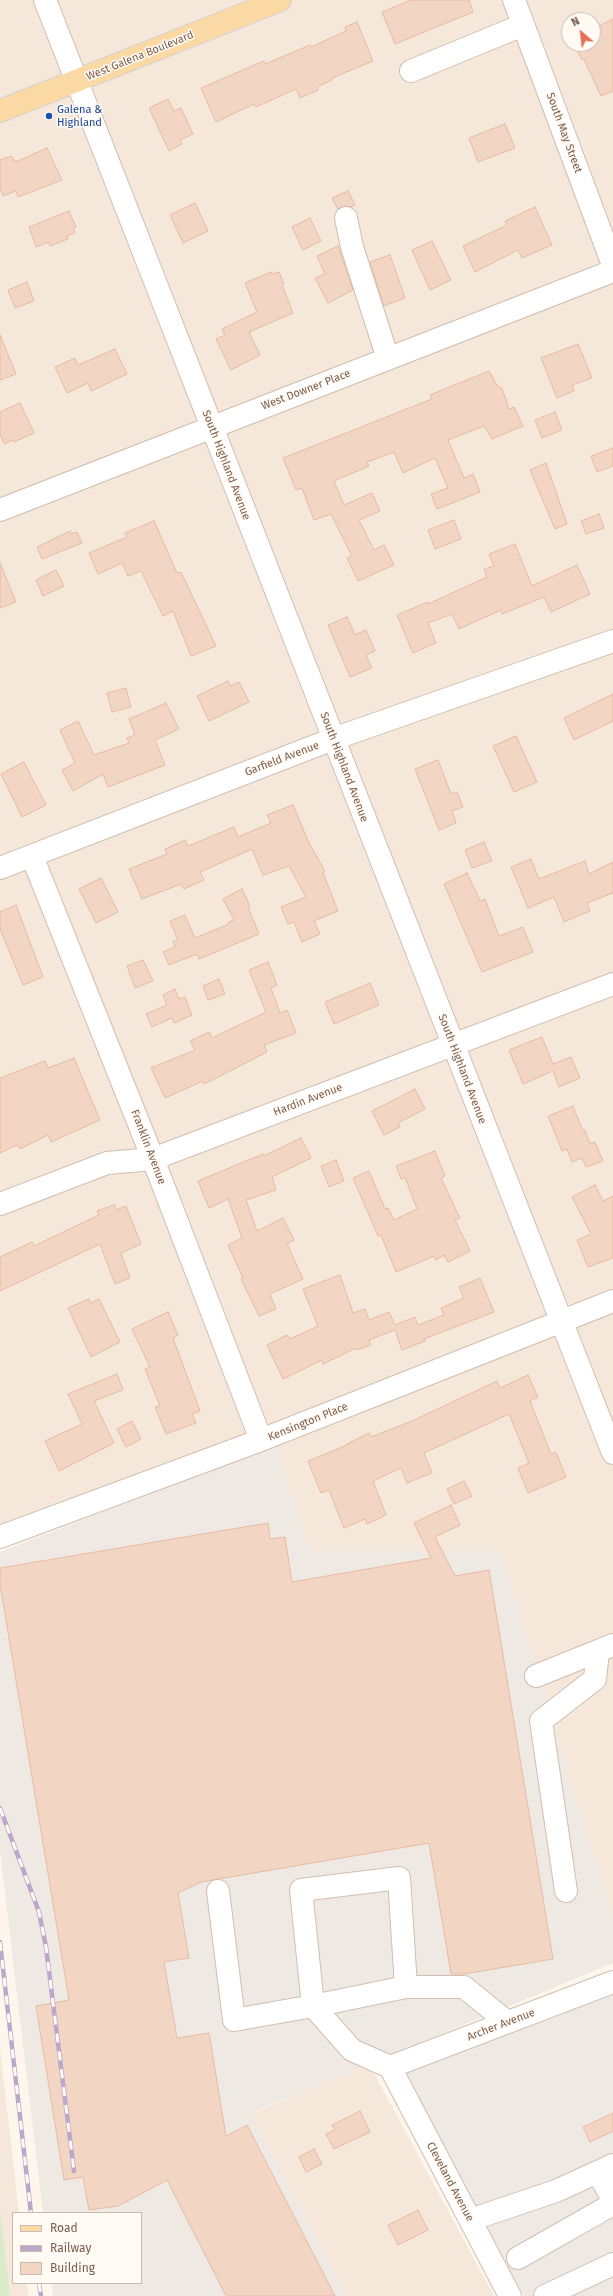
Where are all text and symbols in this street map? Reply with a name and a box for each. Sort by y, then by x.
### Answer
north arrow [561,12,601,52]
text: N [569,14,582,29]
street label: West Galena Boulevard [84,28,196,84]
street label: South May Street [543,91,585,175]
place label: Galena & Highland [57,103,102,129]
marker: Galena & Highland [44,111,54,121]
street label: West Downer Place [260,367,352,413]
street label: South Highland Avenue [199,408,253,522]
street label: South Highland Avenue [317,710,371,824]
street label: Garfield Avenue [243,739,321,779]
street label: South Highland Avenue [435,1012,489,1126]
street label: Hardin Avenue [272,1081,344,1119]
street label: Franklin Avenue [128,1108,168,1186]
street label: Kensington Place [266,1400,350,1444]
street label: Archer Avenue [465,2006,537,2044]
street label: Cleveland Avenue [423,2140,477,2224]
legend [12,2212,142,2284]
text: Road [50,2221,78,2235]
text: Railway [50,2241,91,2255]
text: Building [50,2261,95,2275]

